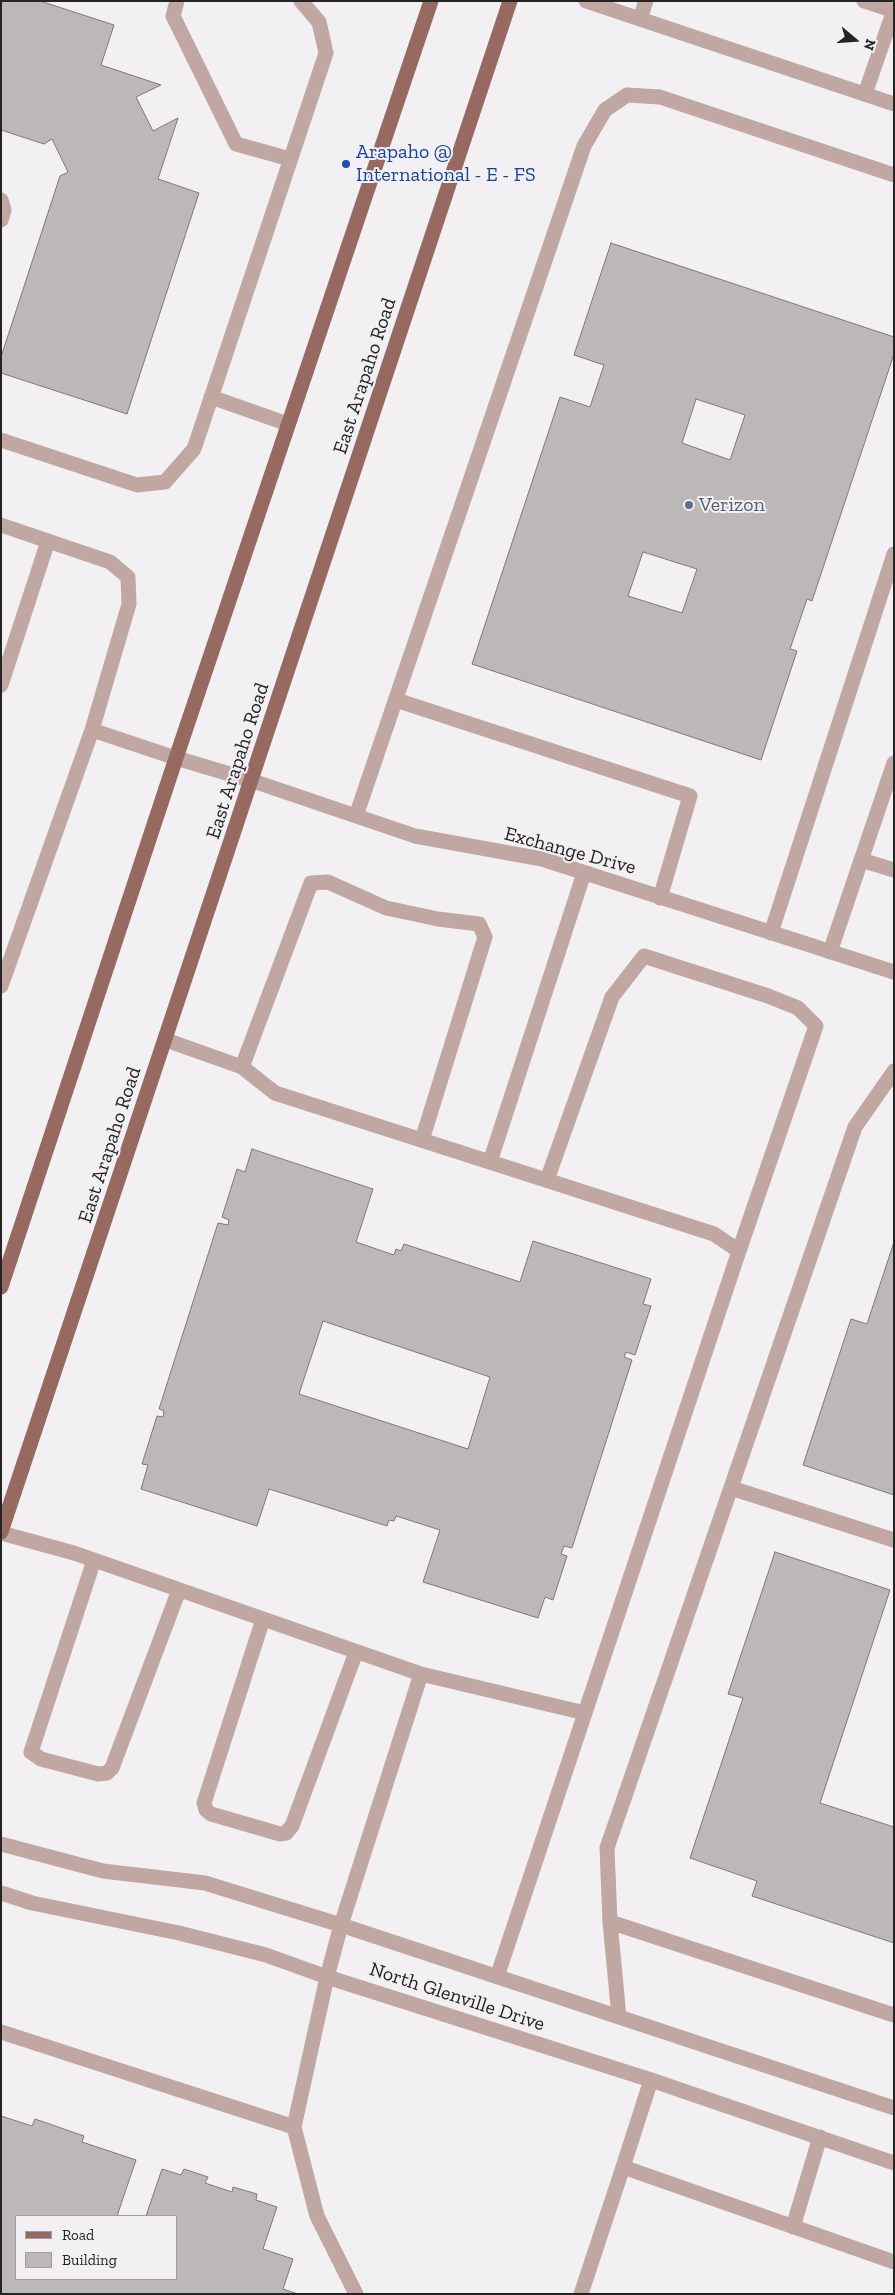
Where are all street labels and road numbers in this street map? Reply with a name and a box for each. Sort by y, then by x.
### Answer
street label: East Arapaho Road [328,295,402,457]
street label: East Arapaho Road [201,680,275,842]
street label: Exchange Drive [502,822,638,880]
street label: East Arapaho Road [73,1064,147,1226]
street label: North Glenville Drive [366,1957,548,2037]

